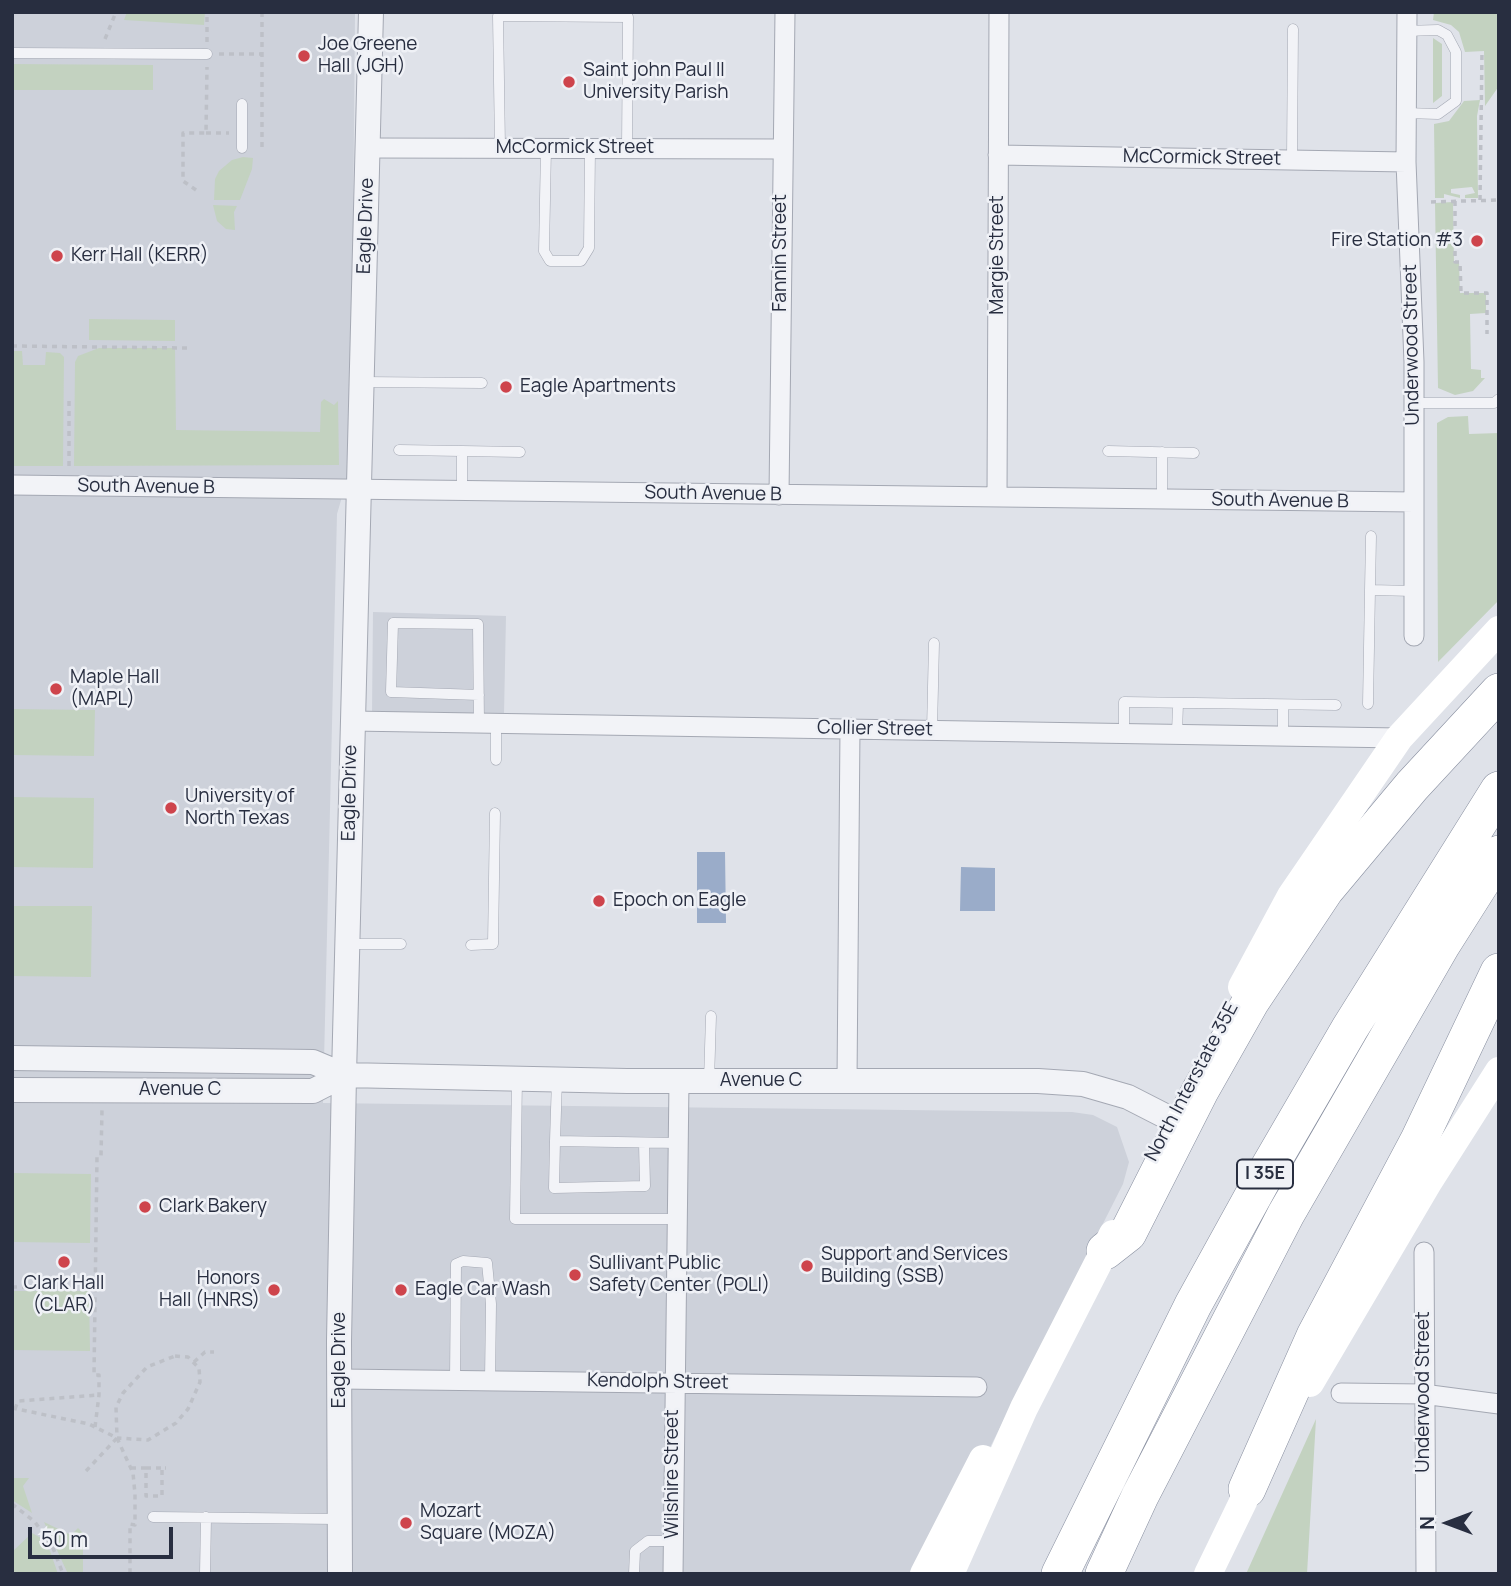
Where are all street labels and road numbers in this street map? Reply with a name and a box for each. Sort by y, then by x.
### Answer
street label: McCormick Street [496,137,654,159]
street label: McCormick Street [1123,145,1281,171]
street label: Eagle Drive [353,177,379,275]
street label: Fannin Street [770,194,792,312]
street label: Margie Street [987,195,1009,315]
street label: Underwood Street [1399,264,1425,426]
street label: South Avenue B [77,474,215,500]
street label: South Avenue B [644,481,782,507]
street label: South Avenue B [1211,488,1349,514]
street label: Collier Street [817,717,933,741]
street label: Eagle Drive [338,745,362,841]
street label: North Interstate 35E [1140,999,1244,1165]
street label: Avenue C [720,1070,802,1092]
street label: Avenue C [139,1079,221,1101]
road number: I 35E [1237,1160,1293,1189]
street label: Underwood Street [1413,1311,1435,1473]
street label: Eagle Drive [329,1312,351,1408]
street label: Kendolph Street [587,1369,729,1395]
street label: Wilshire Street [662,1409,684,1539]

